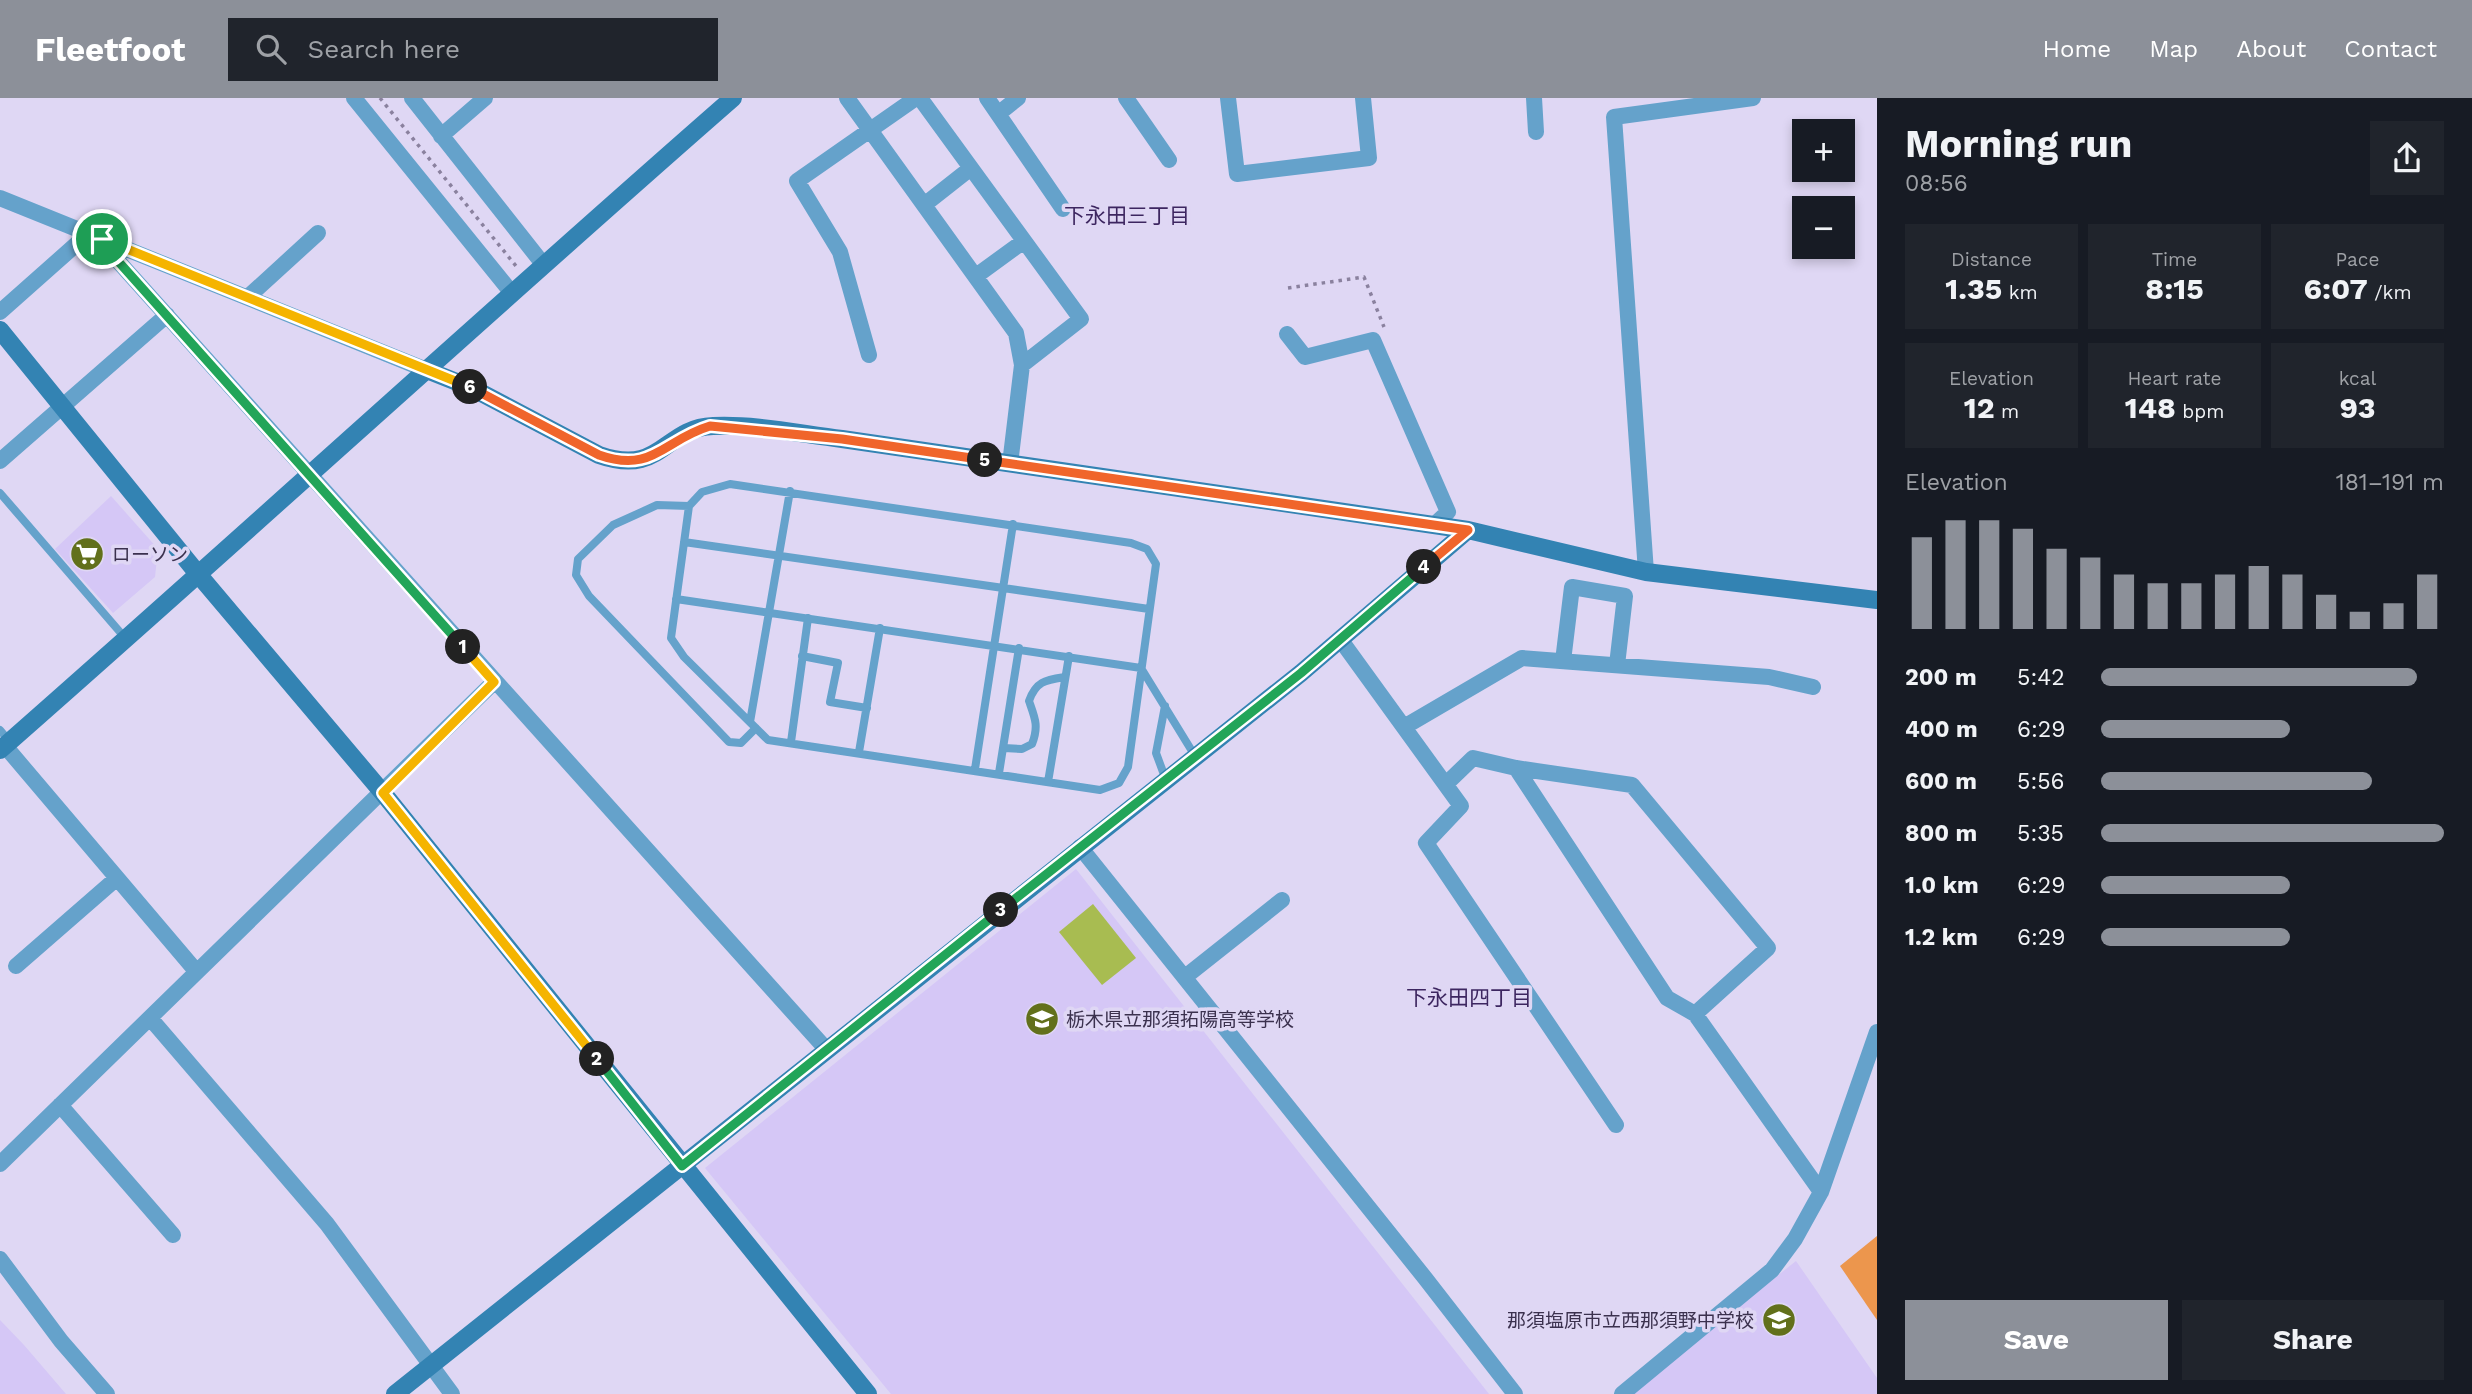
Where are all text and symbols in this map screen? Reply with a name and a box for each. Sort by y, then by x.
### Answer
search box [228,18,718,81]
text: Fleetfoot [35,30,186,69]
icon: search [252,30,290,68]
text: Search here [308,34,460,64]
text: Home [2043,35,2111,63]
text: Map [2149,35,2198,63]
text: About [2236,35,2306,63]
text: Contact [2344,35,2437,63]
map controls [1792,119,1855,259]
button: + [1792,119,1855,182]
button: share [2370,121,2444,195]
text: Morning run [1905,122,2132,166]
text: 08:56 [1905,170,1968,197]
button: − [1792,196,1855,259]
district label: 下永田三丁目 [1064,203,1190,228]
pin [72,209,132,269]
icon: arrive [83,220,121,258]
text: Distance [1951,248,2032,271]
text: Time [2152,248,2197,271]
text: Pace [2336,248,2379,271]
text: 1.35 [1945,271,2002,306]
text: 8:15 [2145,271,2204,306]
text: 6:07 [2304,271,2368,306]
text: km [2002,281,2038,304]
text: /km [2368,281,2412,304]
text: Elevation [1949,367,2034,390]
text: Heart rate [2128,367,2221,390]
text: kcal [2339,367,2376,390]
pin: 6 [452,370,488,404]
text: 6 [464,375,475,398]
text: 12 [1964,390,1995,425]
text: 148 [2125,390,2176,425]
text: 93 [2339,390,2376,425]
text: m [1995,400,2019,423]
text: bpm [2176,400,2224,423]
pin: 5 [968,442,1002,478]
text: 5 [979,448,990,471]
text: Elevation [1905,469,2008,496]
text: 181–191 m [2336,469,2444,496]
supermarket icon: ローソン [68,535,106,573]
place label: ローソン [112,543,188,566]
pin: 4 [1406,550,1442,584]
text: 4 [1417,555,1430,578]
pin: 1 [446,630,480,664]
text: 1 [458,635,467,658]
text: 200 m [1905,664,1977,691]
text: 5:42 [2017,664,2065,691]
text: 400 m [1905,716,1978,743]
text: 6:29 [2017,716,2065,743]
text: 600 m [1905,768,1977,795]
text: 5:56 [2017,768,2065,795]
text: 800 m [1905,820,1977,847]
text: 5:35 [2017,820,2064,847]
text: 1.0 km [1905,872,1979,899]
text: 6:29 [2017,872,2065,899]
pin: 3 [984,892,1018,928]
text: 3 [995,898,1006,921]
text: 1.2 km [1905,924,1978,951]
text: 6:29 [2017,924,2065,951]
district label: 下永田四丁目 [1406,985,1532,1010]
school or university icon: 栃木県立那須拓陽高等学校 [1023,1000,1061,1038]
place label: 栃木県立那須拓陽高等学校 [1066,1008,1294,1031]
pin: 2 [580,1042,614,1076]
text: 2 [591,1047,602,1070]
button: Save [1905,1300,2168,1380]
button: Share [2182,1300,2444,1380]
school or university icon: 那須塩原市立西那須野中学校 [1760,1301,1798,1339]
place label: 那須塩原市立西那須野中学校 [1507,1309,1754,1332]

